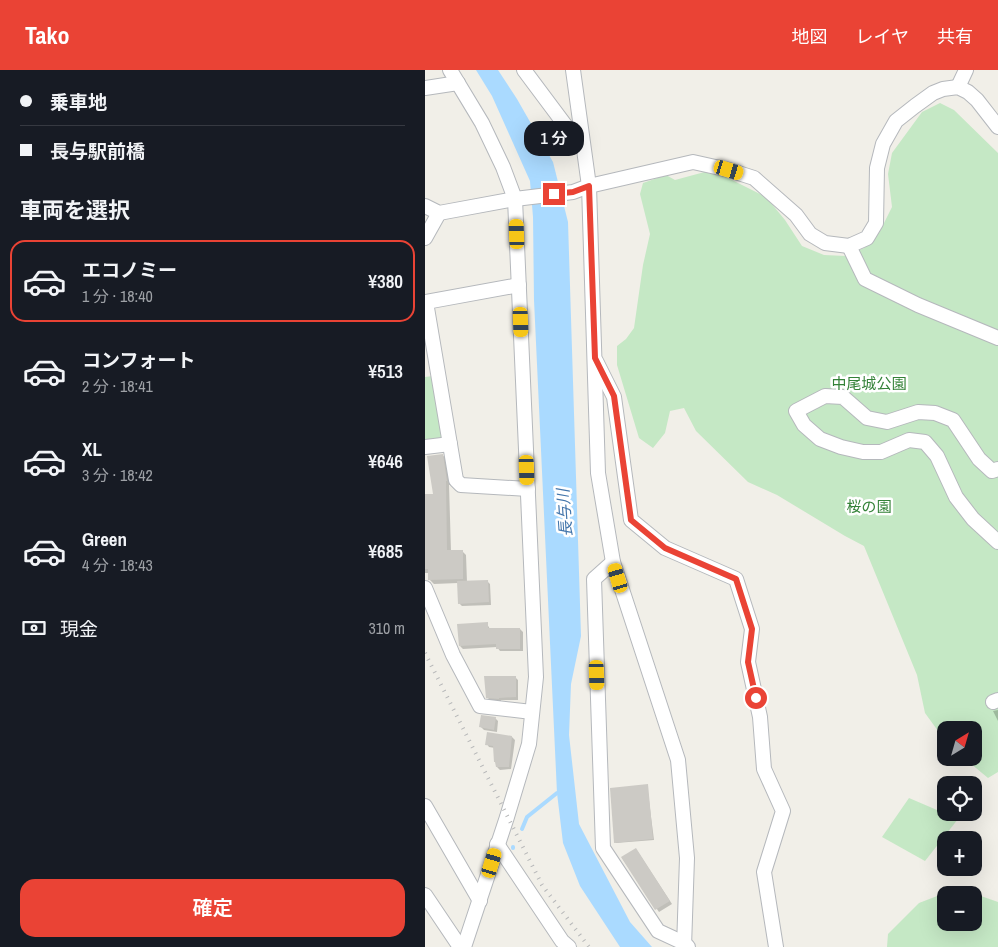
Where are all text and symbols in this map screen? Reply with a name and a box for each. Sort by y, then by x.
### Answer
text: Tako [25,19,70,51]
text: 地図 [792,24,828,49]
text: レイヤ [856,24,909,49]
text: 共有 [937,24,973,49]
text: 乗車地 [50,89,107,115]
callout: 1 分 [524,122,584,156]
text: 1 分 [541,127,567,149]
text: 長与駅前橋 [50,138,145,164]
car [712,158,745,182]
route end [543,183,565,205]
text: 車両を選択 [20,195,130,225]
car [508,219,525,249]
text: エコノミー [82,257,177,283]
icon: car [22,259,67,304]
text: ¥380 [368,268,403,294]
text: 1 分 · 18:40 [82,285,153,307]
car [512,307,529,337]
text: コンフォート [82,347,195,373]
icon: car [22,349,67,394]
text: ¥513 [368,358,403,384]
park label: 中尾城公園 [831,373,907,394]
text: 2 分 · 18:41 [82,375,153,397]
text: XL [82,436,102,462]
icon: car [22,439,67,484]
text: ¥646 [368,448,403,474]
car [518,455,535,485]
text: 3 分 · 18:42 [82,464,153,486]
water label: 長与川 [551,486,577,538]
park label: 桜の園 [846,496,892,517]
text: Green [82,526,127,552]
icon: car [22,529,67,574]
text: ¥685 [368,538,403,564]
text: 4 分 · 18:43 [82,554,153,576]
car [606,561,629,595]
icon: cash [20,614,48,642]
text: 現金 [60,616,98,642]
text: 310 m [369,617,405,639]
car [588,660,605,690]
route start [745,687,767,709]
north arrow [937,721,983,766]
map controls [937,721,982,931]
button: locate [937,776,982,821]
button: + [937,831,982,876]
car [480,846,503,880]
button: 確定 [20,879,405,937]
button: − [937,886,982,931]

